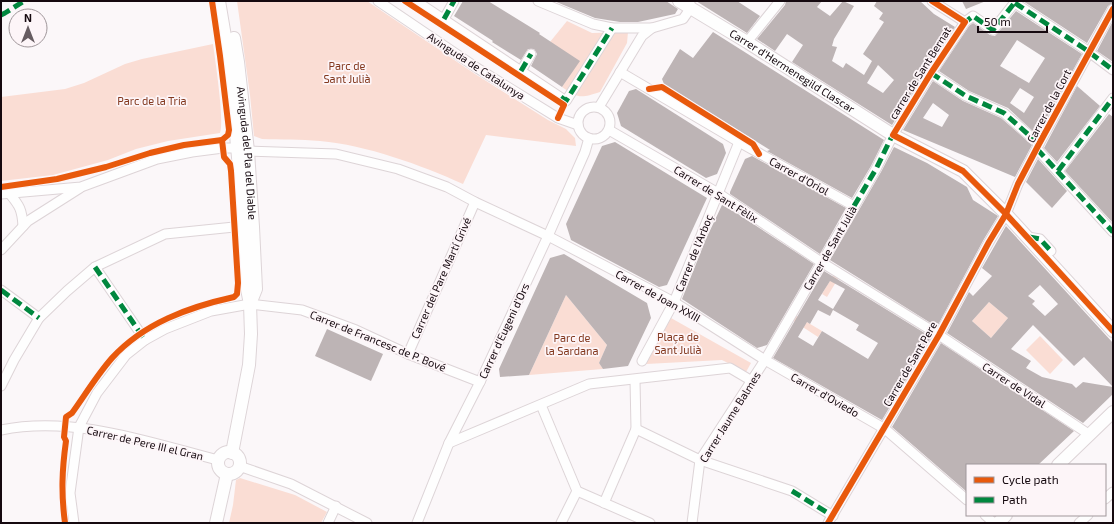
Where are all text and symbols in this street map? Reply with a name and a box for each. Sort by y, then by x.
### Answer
north arrow [8,8,48,48]
scale bar [978,8,1047,34]
text: N [24,11,32,24]
text: 50 m [984,14,1011,28]
street label: carrer de Sant Bernat [886,24,953,121]
street label: Carrer d'Hermenegild Clascar [727,26,858,115]
street label: Avinguda de Catalunya [425,29,527,102]
park label: Parc de Sant Julià [323,59,371,85]
street label: Carrer de la Cort [1024,67,1073,145]
street label: Avinguda del Pla del Diable [235,86,260,220]
park label: Parc de la Tria [117,94,187,107]
street label: Carrer d'Oriol [767,154,832,198]
street label: Carrer de Sant Fèlix [672,162,761,225]
street label: Carrer de Sant Julià [800,203,859,292]
street label: Carrer de l'Arboç [672,212,716,294]
street label: Carrer del Pare Martí Grivé [408,215,473,341]
street label: Carrer de Joan XXIII [614,267,703,324]
street label: Carrer d'Eugeni d'Ors [476,281,532,381]
street label: Carrer de Francesc de P. Bové [308,307,448,374]
street label: Carrer de Sant Pere [880,319,939,409]
park label: Plaça de Sant Julià [654,330,702,356]
park label: Parc de la Sardana [545,331,599,357]
street label: Carrer de Vidal [980,359,1049,410]
street label: Carrer Jaume Balmes [696,369,763,465]
street label: Carrer d'Oviedo [789,370,862,419]
street label: Carrer de Pere III el Gran [86,423,205,462]
legend [966,464,1106,516]
text: Cycle path [1002,472,1059,486]
text: Path [1002,492,1027,506]

